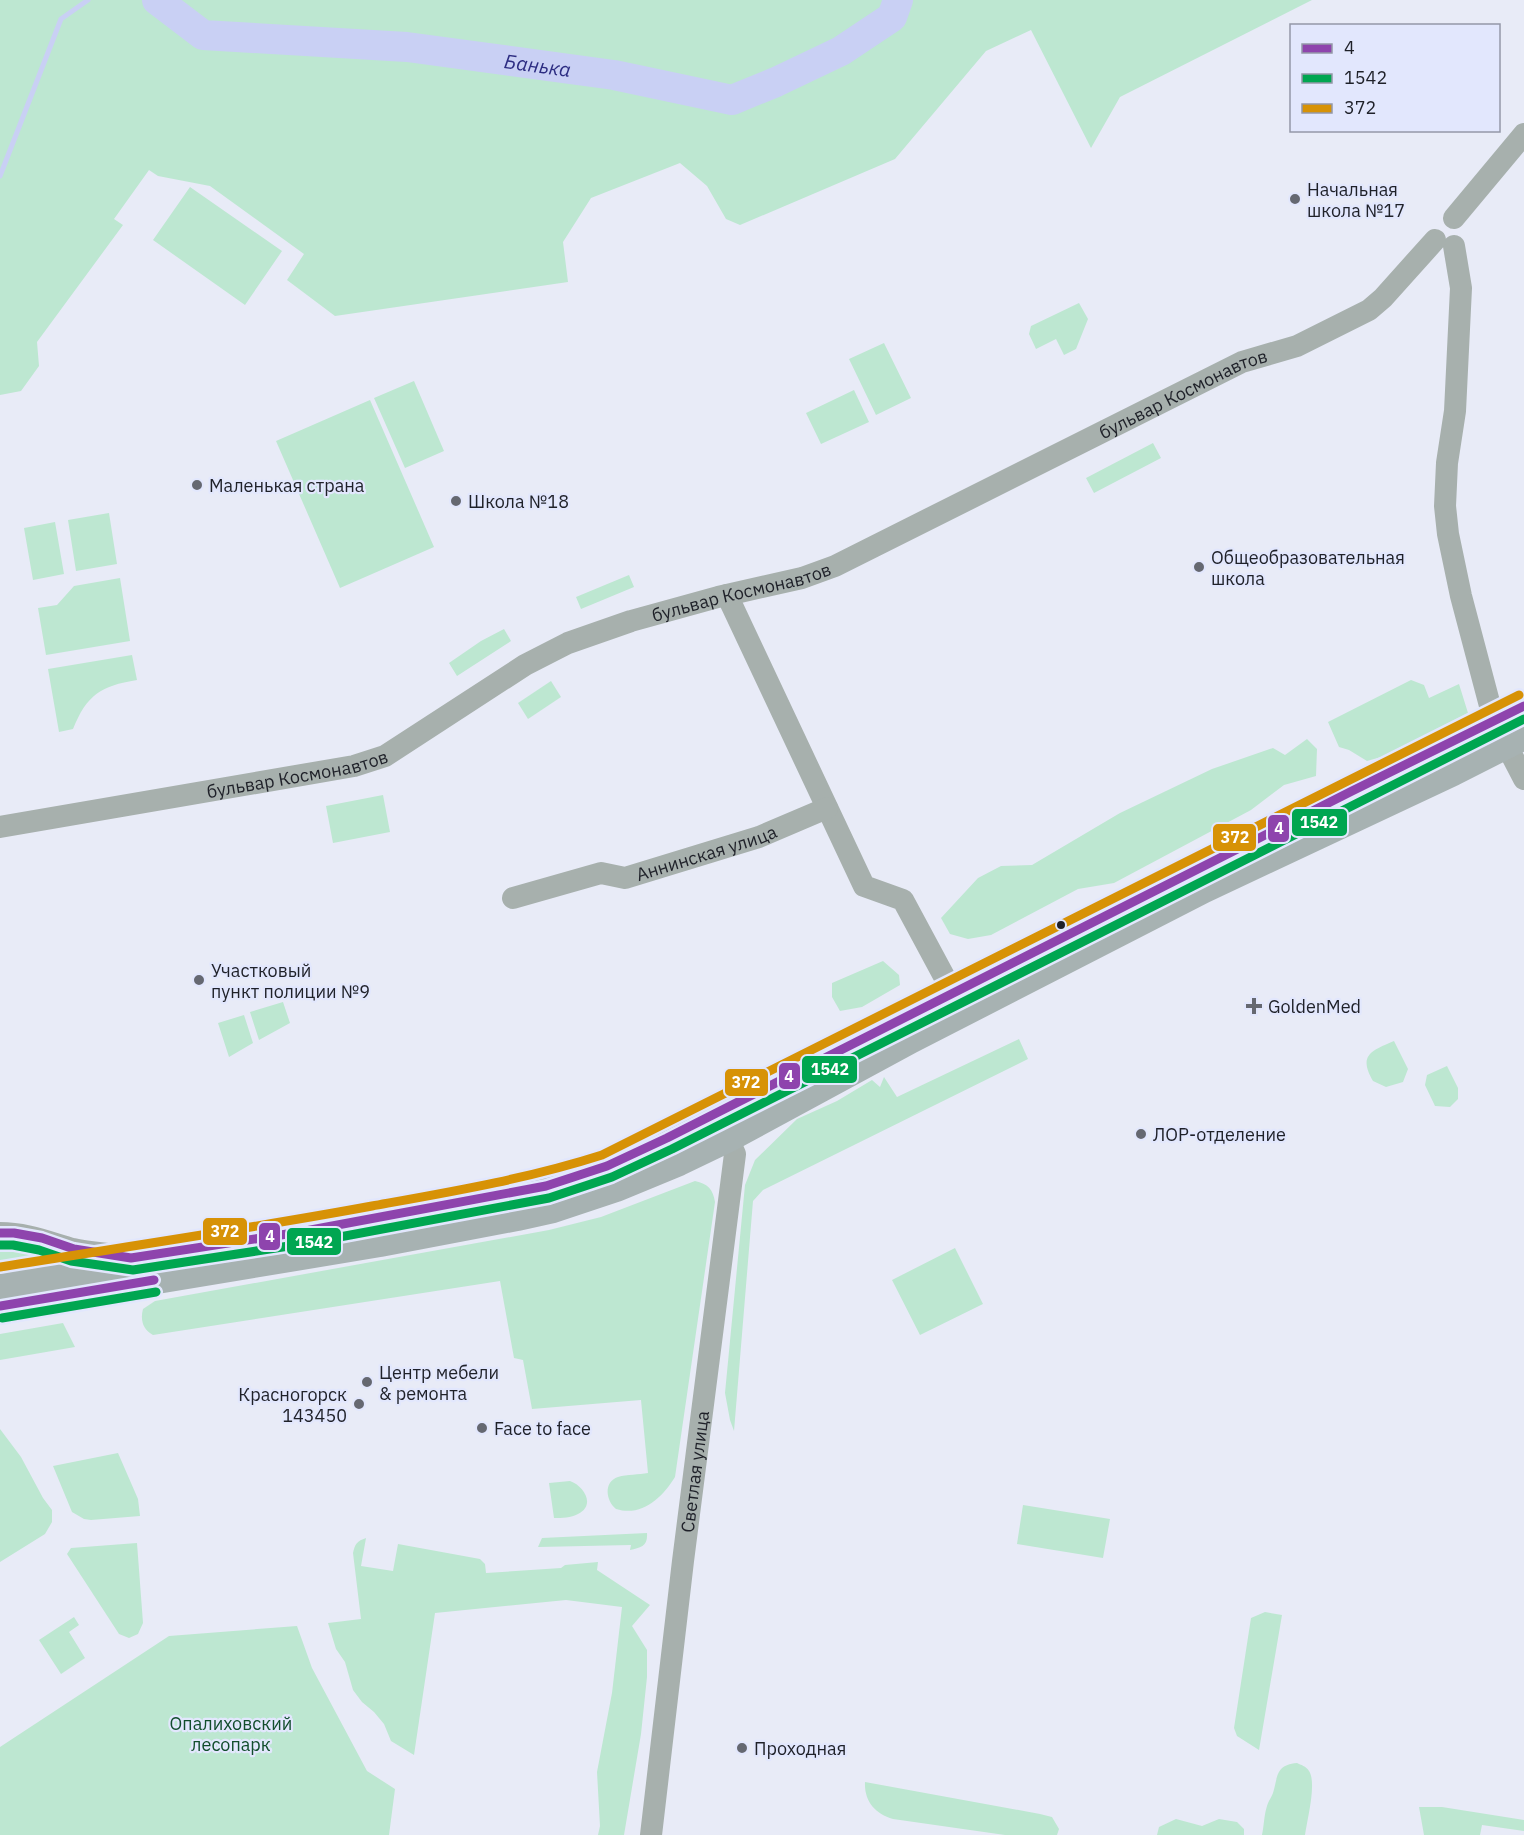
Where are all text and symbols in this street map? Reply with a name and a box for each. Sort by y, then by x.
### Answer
legend [1290,24,1500,132]
text: 4 [1344,36,1355,59]
water label: Банька [503,47,573,83]
text: 1542 [1344,66,1387,89]
text: 372 [1344,96,1376,119]
place label: Начальная школа №17 [1307,178,1405,222]
marker: Начальная школа №17 [1288,192,1302,206]
street label: бульвар Космонавтов [1095,344,1270,443]
place label: Маленькая страна [209,474,365,497]
marker: Маленькая страна [190,478,204,492]
place label: Школа №18 [468,490,569,513]
marker: Школа №18 [449,494,463,508]
place label: Общеобразовательная школа [1211,546,1405,590]
street label: бульвар Космонавтов [649,557,834,626]
marker: Общеобразовательная школа [1192,560,1206,574]
street label: бульвар Космонавтов [205,744,391,803]
line badge: 1542 [1291,808,1348,837]
text: 1542 [1300,812,1338,832]
line badge: 4 [1267,814,1290,843]
text: 4 [1274,818,1284,838]
street label: Аннинская улица [633,819,780,886]
line badge: 372 [1212,823,1257,852]
text: 372 [1221,827,1249,847]
unlabelled marker [1055,919,1067,931]
place label: Участковый пункт полиции №9 [211,959,370,1003]
marker: Участковый пункт полиции №9 [192,973,206,987]
place label: GoldenMed [1268,995,1361,1018]
marker: GoldenMed [1245,997,1263,1015]
line badge: 1542 [801,1055,858,1084]
text: 1542 [811,1059,849,1079]
line badge: 4 [778,1062,801,1090]
text: 4 [784,1066,794,1086]
line badge: 372 [724,1068,769,1097]
text: 372 [732,1072,760,1092]
place label: ЛОР-отделение [1153,1123,1286,1146]
marker: ЛОР-отделение [1134,1127,1148,1141]
line badge: 372 [202,1217,248,1246]
text: 372 [211,1221,239,1241]
line badge: 4 [258,1222,281,1251]
text: 4 [265,1226,275,1246]
line badge: 1542 [286,1227,342,1256]
text: 1542 [295,1232,333,1252]
place label: Центр мебели & ремонта [379,1361,499,1405]
marker: Центр мебели & ремонта [360,1375,374,1389]
place label: Красногорск 143450 [238,1383,347,1427]
marker: Красногорск 143450 [352,1397,366,1411]
street label: Светлая улица [675,1409,714,1534]
place label: Face to face [494,1417,591,1440]
marker: Face to face [475,1421,489,1435]
park label: Опалиховский лесопарк [170,1712,292,1756]
place label: Проходная [754,1737,846,1760]
marker: Проходная [735,1741,749,1755]

